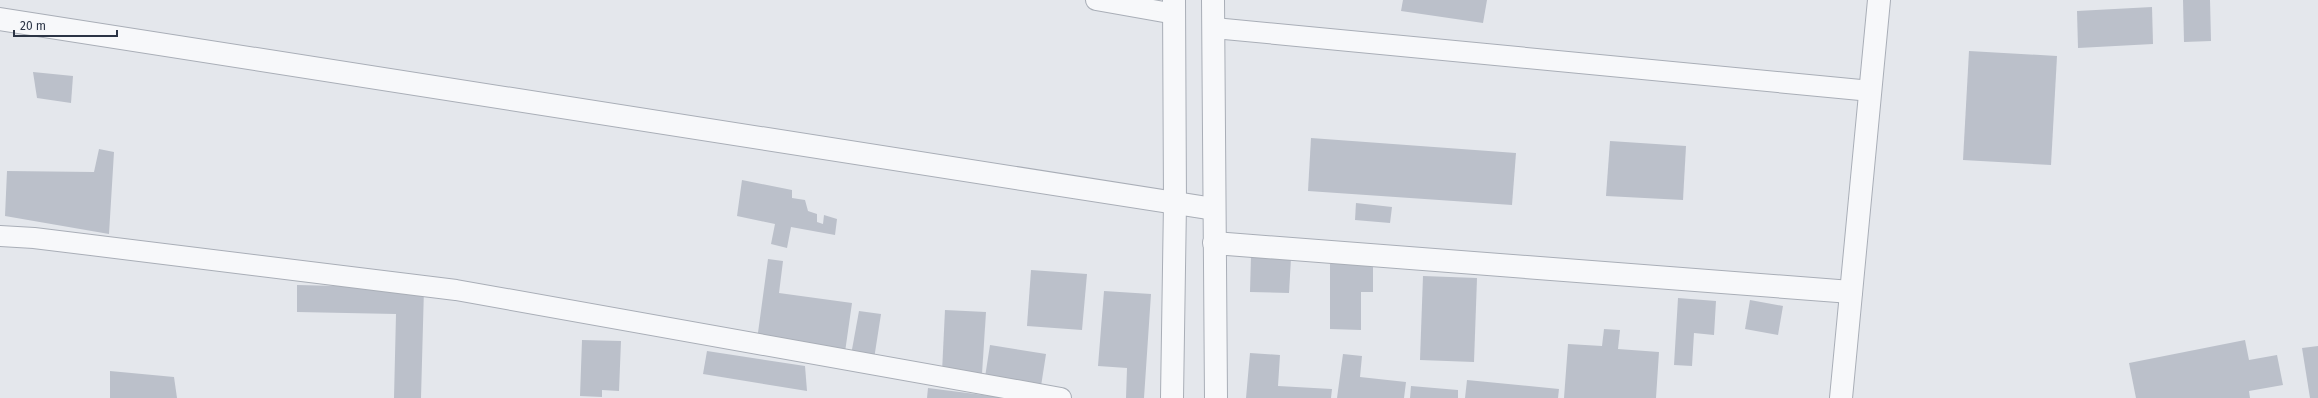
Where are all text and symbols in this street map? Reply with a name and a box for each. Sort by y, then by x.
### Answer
scale bar [14,12,117,38]
text: 20 m [20,19,46,33]

